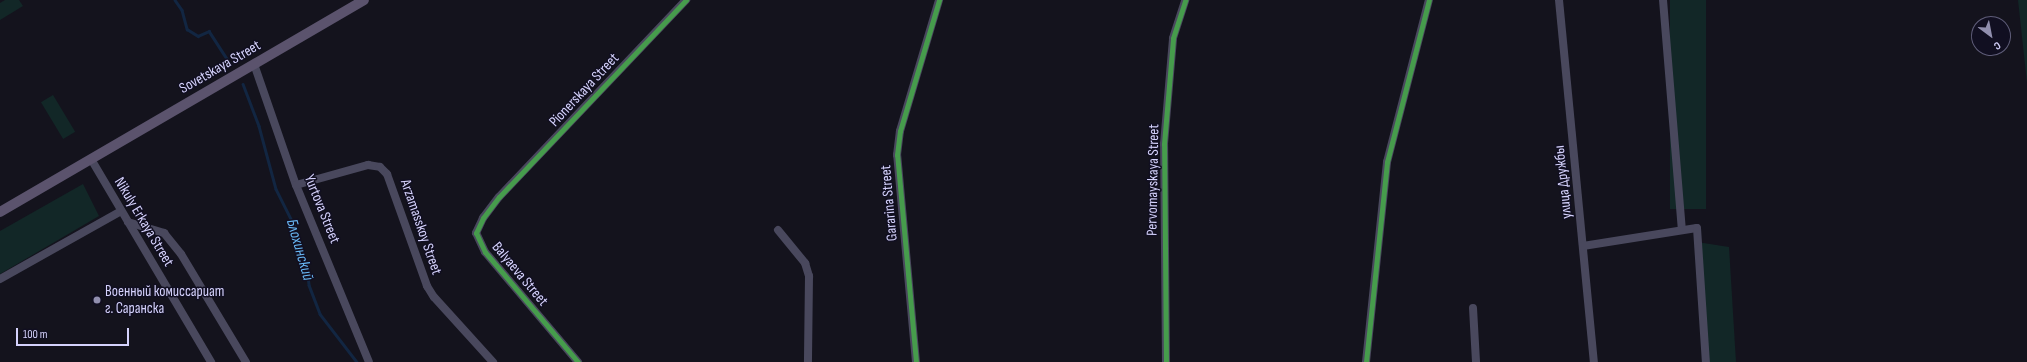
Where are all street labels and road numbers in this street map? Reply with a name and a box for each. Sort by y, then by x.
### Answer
street label: Sovetskaya Street [176,36,264,98]
street label: Pionerskaya Street [545,49,623,131]
street label: Pervomayskaya Street [1143,124,1163,236]
street label: улица Дружбы [1550,144,1576,220]
street label: Gararina Street [877,164,901,242]
street label: Yurtova Street [300,172,344,246]
street label: Nikuly Erkaya Street [110,174,178,270]
street label: Arzamasskoy Street [396,177,446,277]
street label: Balyaeva Street [488,238,552,310]

